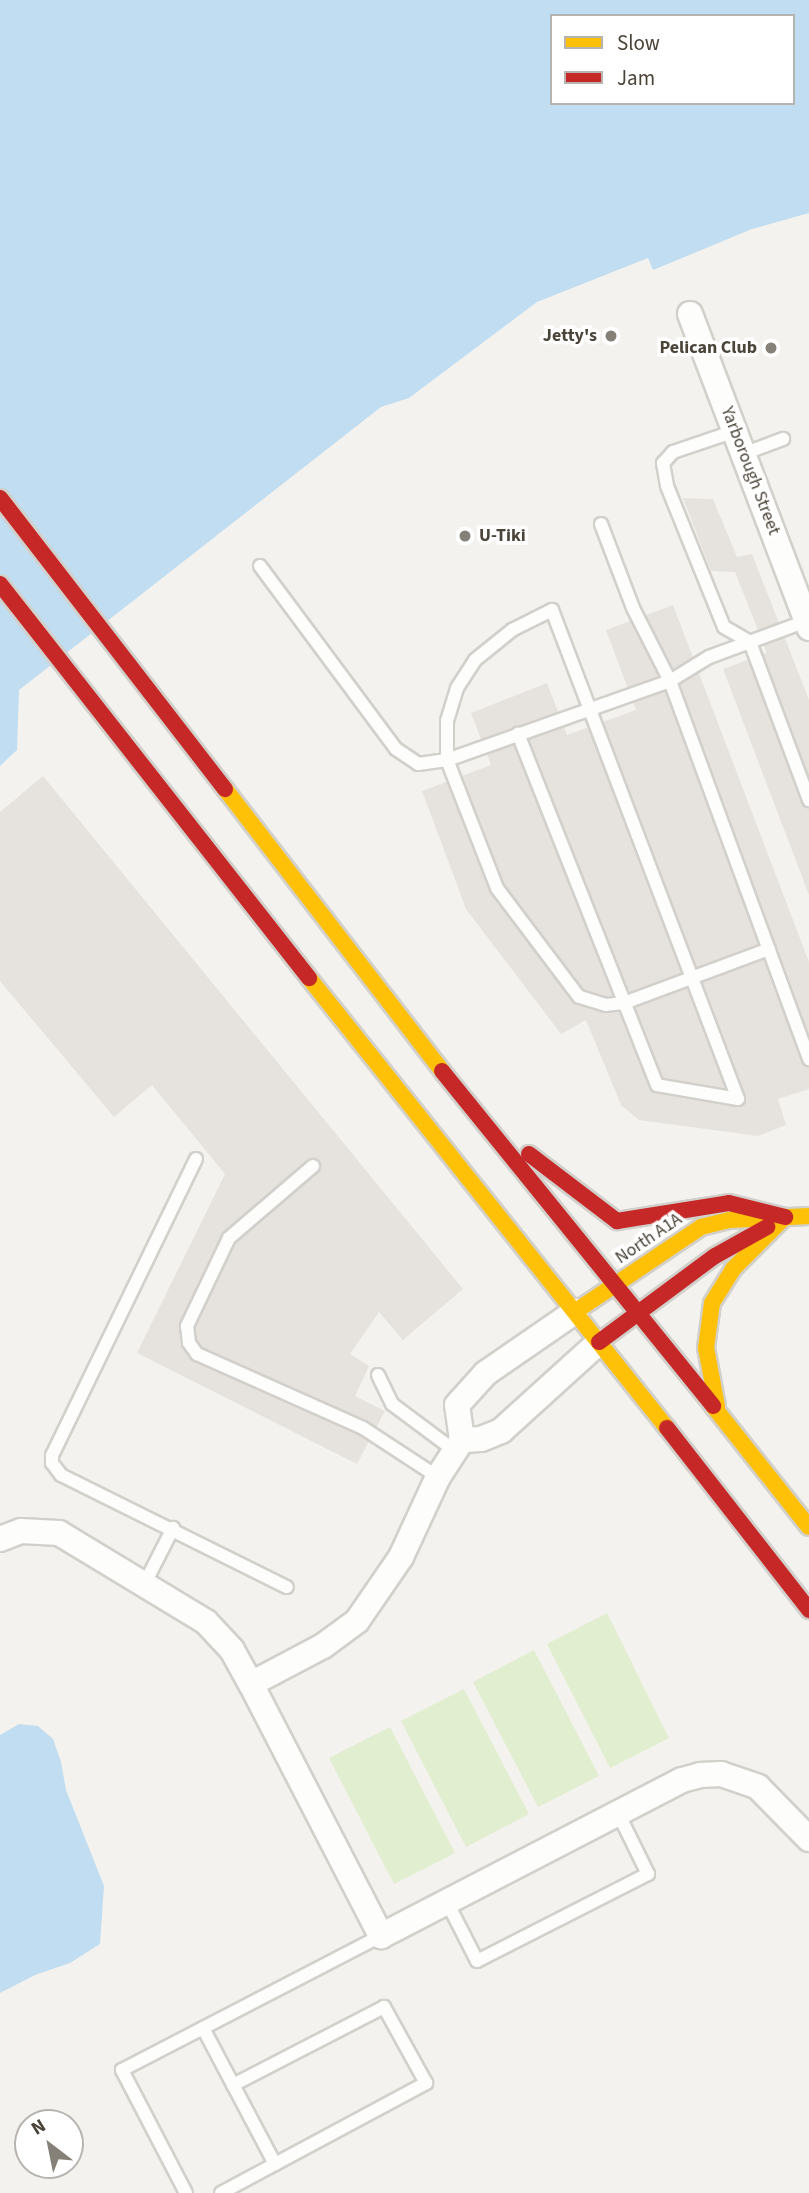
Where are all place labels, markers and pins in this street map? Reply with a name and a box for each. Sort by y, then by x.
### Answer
place label: Jetty's [543,325,597,347]
marker: Jetty's [603,328,619,344]
place label: Pelican Club [659,337,757,359]
marker: Pelican Club [763,340,779,356]
place label: U-Tiki [479,525,526,547]
marker: U-Tiki [457,528,473,544]

